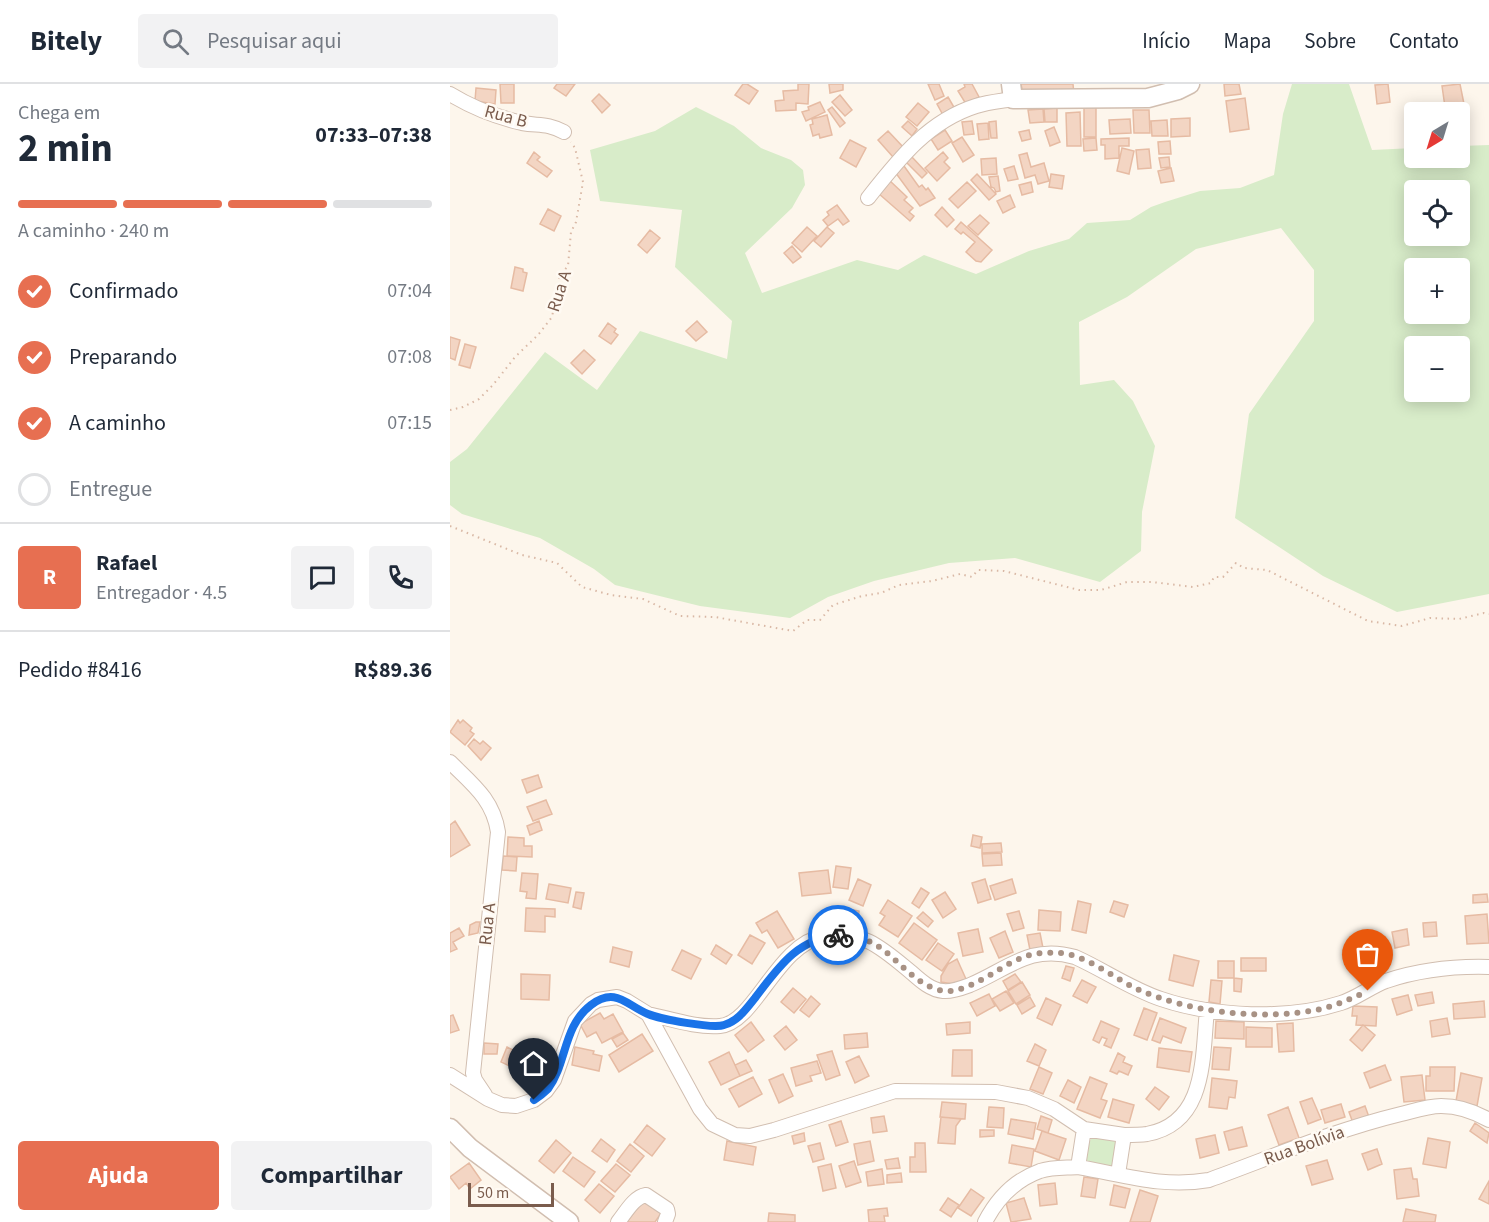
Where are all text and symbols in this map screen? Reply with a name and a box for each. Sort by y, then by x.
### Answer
search box [138,14,558,68]
text: Bitely [30,21,102,61]
icon: search [159,25,192,58]
text: Pesquisar aqui [207,25,342,57]
text: Início [1142,26,1190,56]
text: Mapa [1223,26,1271,56]
text: Sobre [1304,26,1356,56]
text: Contato [1389,26,1459,56]
text: Chega em [18,99,100,127]
street label: Rua B [482,99,530,134]
north arrow [1404,102,1470,168]
map controls [1404,102,1470,402]
text: 07:33–07:38 [315,119,432,151]
text: 2 min [18,121,113,177]
button: locate [1404,180,1470,246]
text: A caminho · 240 m [18,217,169,245]
button: + [1404,258,1470,324]
street label: Rua A [541,267,578,315]
icon: check [18,275,51,308]
text: Confirmado [69,275,178,307]
text: 07:04 [387,277,432,305]
button: − [1404,336,1470,402]
icon: check [18,341,51,374]
text: Preparando [69,341,177,373]
text: 07:08 [387,343,432,371]
icon: check [18,407,51,440]
text: A caminho [69,407,166,439]
text: 07:15 [387,409,432,437]
text: Entregue [69,473,152,505]
button: chat [291,546,354,609]
button: phone [369,546,432,609]
text: Rafael [96,547,157,579]
text: R [43,561,56,593]
text: Entregador · 4.5 [96,579,227,607]
text: Pedido #8416 [18,654,142,686]
text: R$89.36 [354,654,432,686]
street label: Rua A [473,901,502,946]
courier [808,905,868,965]
icon: bike [822,919,855,952]
pin [1342,929,1393,991]
icon: bag [1351,938,1384,971]
pin [508,1038,559,1100]
icon: home [517,1047,550,1080]
street label: Rua Bolívia [1260,1119,1348,1172]
button: Ajuda [18,1141,219,1210]
button: Compartilhar [231,1141,432,1210]
scale bar [468,1180,554,1208]
text: 50 m [477,1182,509,1204]

